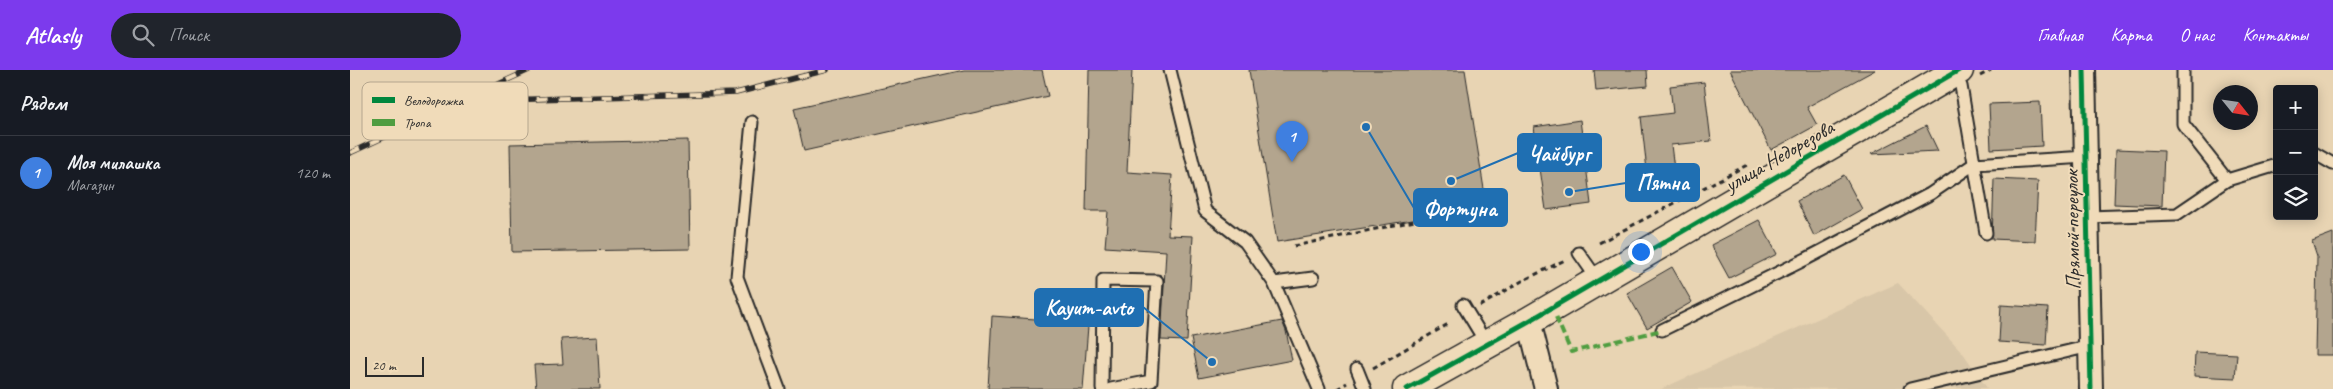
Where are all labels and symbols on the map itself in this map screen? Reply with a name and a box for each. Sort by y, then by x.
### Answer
legend [362,82,528,140]
north arrow [2213,85,2258,130]
text: Велодорожка [404,92,465,109]
street label: улица Недорезова [1718,113,1840,199]
text: Тропа [404,114,432,131]
pin: 1 [1276,121,1308,162]
callout: Чайбург [1518,134,1601,171]
text: Чайбург [1528,140,1594,168]
callout: Пятна [1626,164,1699,201]
street label: Прямой переулок [2058,168,2086,290]
text: Пятна [1637,169,1690,197]
callout: Фортуна [1414,189,1507,226]
text: Фортуна [1423,195,1499,223]
your location [1628,239,1654,265]
callout: Kayum-avto [1035,289,1143,326]
text: Kayum-avto [1045,294,1135,322]
scale bar [365,354,424,377]

